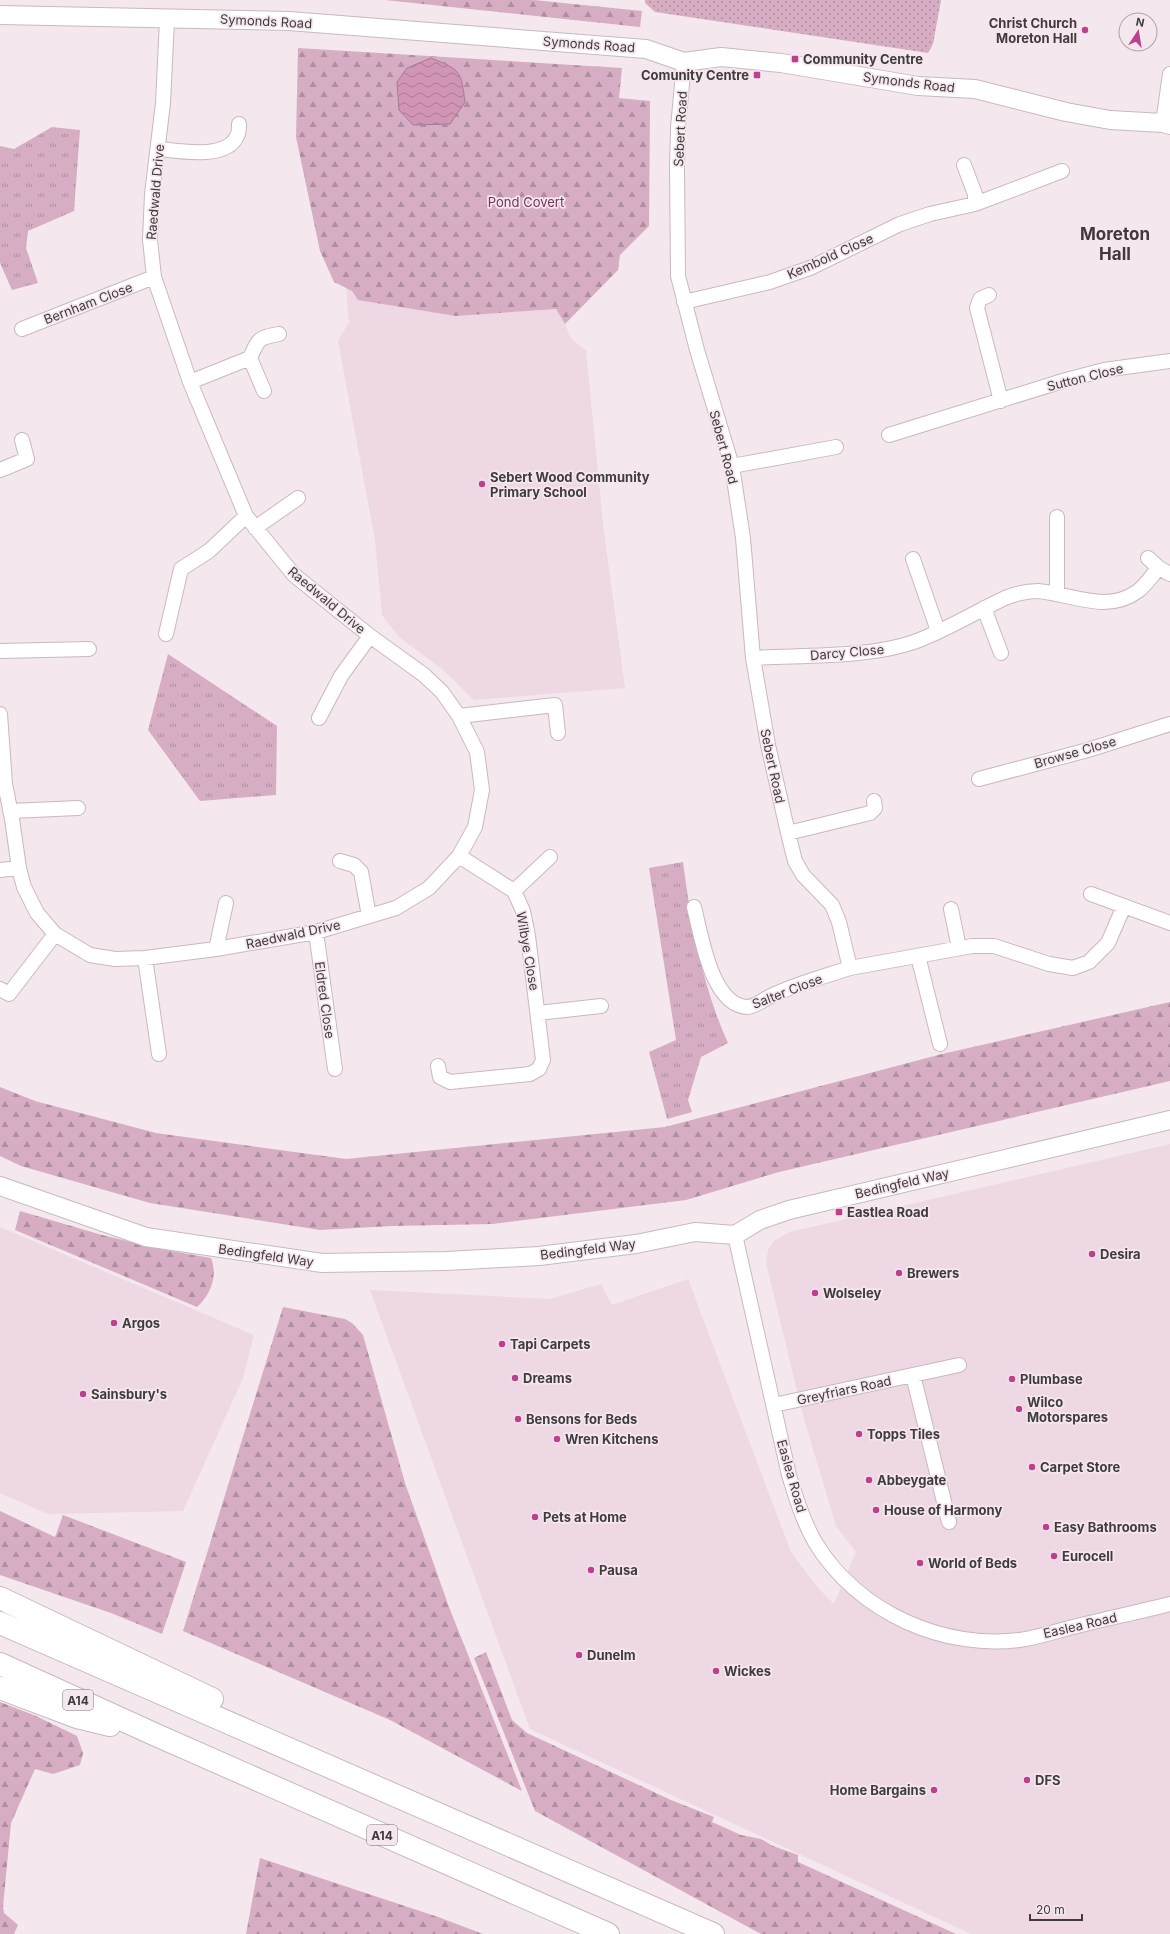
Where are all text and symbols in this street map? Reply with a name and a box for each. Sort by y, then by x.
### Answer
street label: Symonds Road [219,11,313,31]
north arrow [1118,12,1158,52]
text: N [1135,14,1146,30]
place label: Christ Church Moreton Hall [989,15,1077,46]
marker: Christ Church Moreton Hall [1080,25,1090,35]
street label: Symonds Road [542,33,636,55]
place label: Community Centre [803,51,923,67]
marker: Community Centre [790,54,800,64]
place label: Comunity Centre [641,67,749,83]
street label: Symonds Road [862,68,956,96]
marker: Comunity Centre [752,70,762,80]
street label: Sebert Road [670,91,690,167]
street label: Raedwald Drive [143,143,167,241]
park label: Pond Covert [488,194,564,210]
district label: Moreton Hall [1080,224,1150,264]
street label: Kembold Close [784,230,876,282]
street label: Bernham Close [41,279,135,327]
street label: Sutton Close [1045,360,1125,394]
street label: Sebert Road [706,408,742,486]
place label: Sebert Wood Community Primary School [490,469,650,500]
marker: Sebert Wood Community Primary School [477,479,487,489]
street label: Raedwald Drive [285,563,369,637]
street label: Darcy Close [809,641,885,663]
street label: Sebert Road [757,727,789,805]
street label: Browse Close [1032,733,1118,771]
street label: Wilbye Close [513,910,543,992]
street label: Raedwald Drive [244,916,342,952]
street label: Eldred Close [312,960,338,1040]
street label: Salter Close [750,970,824,1012]
street label: Bedingfeld Way [853,1164,951,1202]
place label: Eastlea Road [847,1204,929,1220]
marker: Eastlea Road [834,1207,844,1217]
street label: Bedingfeld Way [539,1235,637,1263]
street label: Bedingfeld Way [217,1240,315,1270]
place label: Desira [1100,1246,1141,1262]
marker: Desira [1087,1249,1097,1259]
place label: Brewers [907,1265,959,1281]
marker: Brewers [894,1268,904,1278]
place label: Wolseley [823,1285,881,1301]
marker: Wolseley [810,1288,820,1298]
place label: Argos [122,1315,160,1331]
marker: Argos [109,1318,119,1328]
place label: Tapi Carpets [510,1336,591,1352]
marker: Tapi Carpets [497,1339,507,1349]
place label: Dreams [523,1370,572,1386]
place label: Plumbase [1020,1371,1083,1387]
street label: Greyfriars Road [795,1372,893,1408]
marker: Dreams [510,1373,520,1383]
marker: Plumbase [1007,1374,1017,1384]
place label: Sainsbury's [91,1386,167,1402]
marker: Sainsbury's [78,1389,88,1399]
place label: Wilco Motorspares [1027,1394,1108,1425]
marker: Wilco Motorspares [1014,1404,1024,1414]
place label: Bensons for Beds [526,1411,637,1427]
marker: Bensons for Beds [513,1414,523,1424]
place label: Topps Tiles [867,1426,940,1442]
marker: Topps Tiles [854,1429,864,1439]
place label: Wren Kitchens [565,1431,658,1447]
marker: Wren Kitchens [552,1434,562,1444]
street label: Easlea Road [774,1438,810,1514]
place label: Carpet Store [1040,1459,1120,1475]
marker: Carpet Store [1027,1462,1037,1472]
place label: Abbeygate [877,1472,947,1488]
marker: Abbeygate [864,1475,874,1485]
place label: House of Harmony [884,1502,1002,1518]
marker: House of Harmony [871,1505,881,1515]
place label: Pets at Home [543,1509,627,1525]
marker: Pets at Home [530,1512,540,1522]
place label: Easy Bathrooms [1054,1519,1157,1535]
marker: Easy Bathrooms [1041,1522,1051,1532]
place label: Eurocell [1062,1548,1113,1564]
marker: Eurocell [1049,1551,1059,1561]
place label: World of Beds [928,1555,1017,1571]
marker: World of Beds [915,1558,925,1568]
place label: Pausa [599,1562,638,1578]
marker: Pausa [586,1565,596,1575]
street label: Easlea Road [1042,1609,1118,1641]
place label: Dunelm [587,1647,636,1663]
marker: Dunelm [574,1650,584,1660]
place label: Wickes [724,1663,771,1679]
marker: Wickes [711,1666,721,1676]
road number: A14 [63,1690,93,1710]
place label: DFS [1035,1772,1061,1788]
marker: DFS [1022,1775,1032,1785]
place label: Home Bargains [830,1782,926,1798]
marker: Home Bargains [929,1785,939,1795]
road number: A14 [367,1825,397,1845]
scale bar [1030,1896,1082,1922]
text: 20 m [1036,1902,1065,1917]

